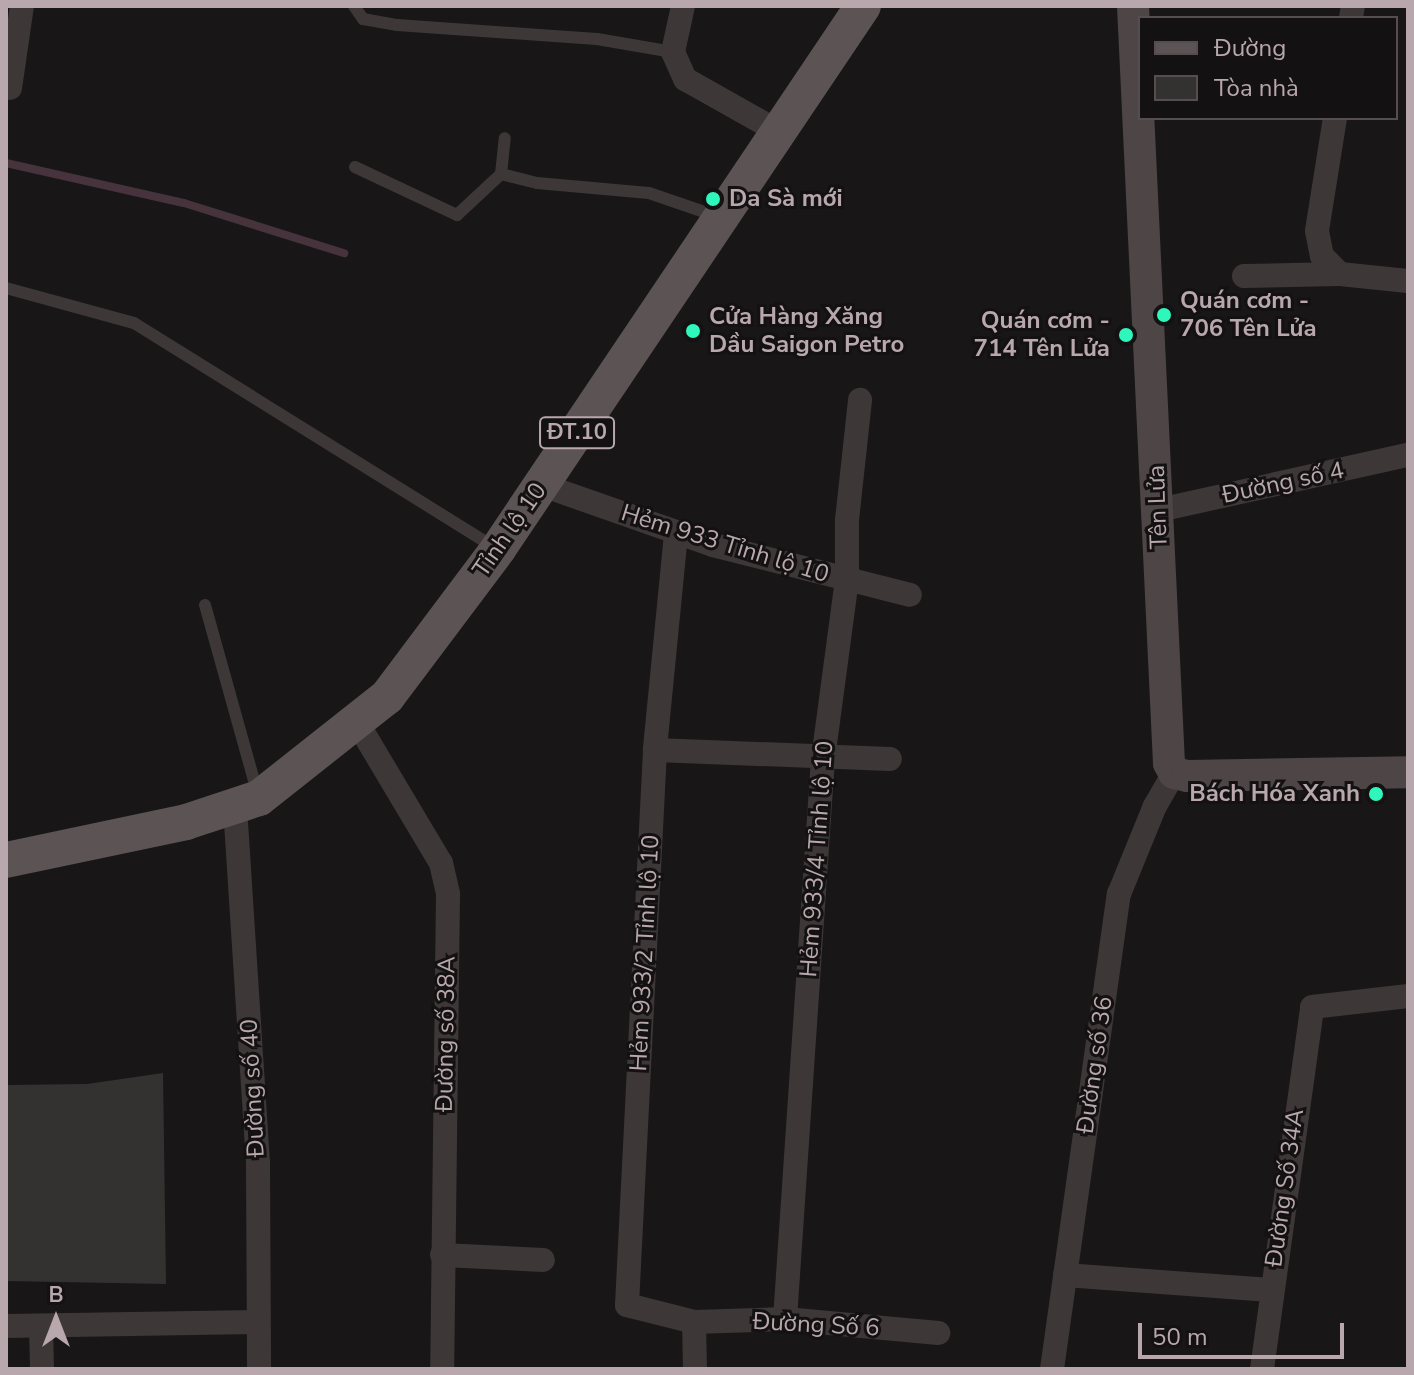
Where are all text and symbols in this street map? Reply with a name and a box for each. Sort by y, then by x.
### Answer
legend [1138,16,1398,120]
text: Đường [1214,32,1286,64]
text: Tòa nhà [1214,72,1299,104]
place label: Da Sà mới [729,185,843,213]
marker: Da Sà mới [704,190,722,208]
place label: Quán cơm - 706 Tên Lửa [1180,287,1317,343]
place label: Cửa Hàng Xăng Dầu Saigon Petro [709,303,904,359]
marker: Quán cơm - 706 Tên Lửa [1155,306,1173,324]
place label: Quán cơm - 714 Tên Lửa [973,307,1110,363]
marker: Cửa Hàng Xăng Dầu Saigon Petro [684,322,702,340]
marker: Quán cơm - 714 Tên Lửa [1117,326,1135,344]
road number: ĐT.10 [539,415,615,451]
street label: Đường số 4 [1219,456,1347,510]
street label: Tên Lửa [1142,464,1174,550]
street label: Tỉnh lộ 10 [467,477,553,583]
street label: Hẻm 933 Tỉnh lộ 10 [618,499,832,589]
street label: Hẻm 933/4 Tỉnh lộ 10 [794,740,840,978]
place label: Bách Hóa Xanh [1189,780,1360,808]
marker: Bách Hóa Xanh [1367,785,1385,803]
street label: Hẻm 933/2 Tỉnh lộ 10 [624,834,666,1072]
street label: Đường số 38A [430,956,462,1112]
street label: Đường số 36 [1071,995,1119,1135]
street label: Đường số 40 [235,1018,271,1158]
street label: Đường Số 34A [1260,1107,1310,1269]
north arrow [16,1279,96,1359]
text: B [48,1280,64,1310]
street label: Đường Số 6 [752,1307,880,1343]
scale bar [1142,1307,1348,1357]
text: 50 m [1152,1321,1208,1353]

